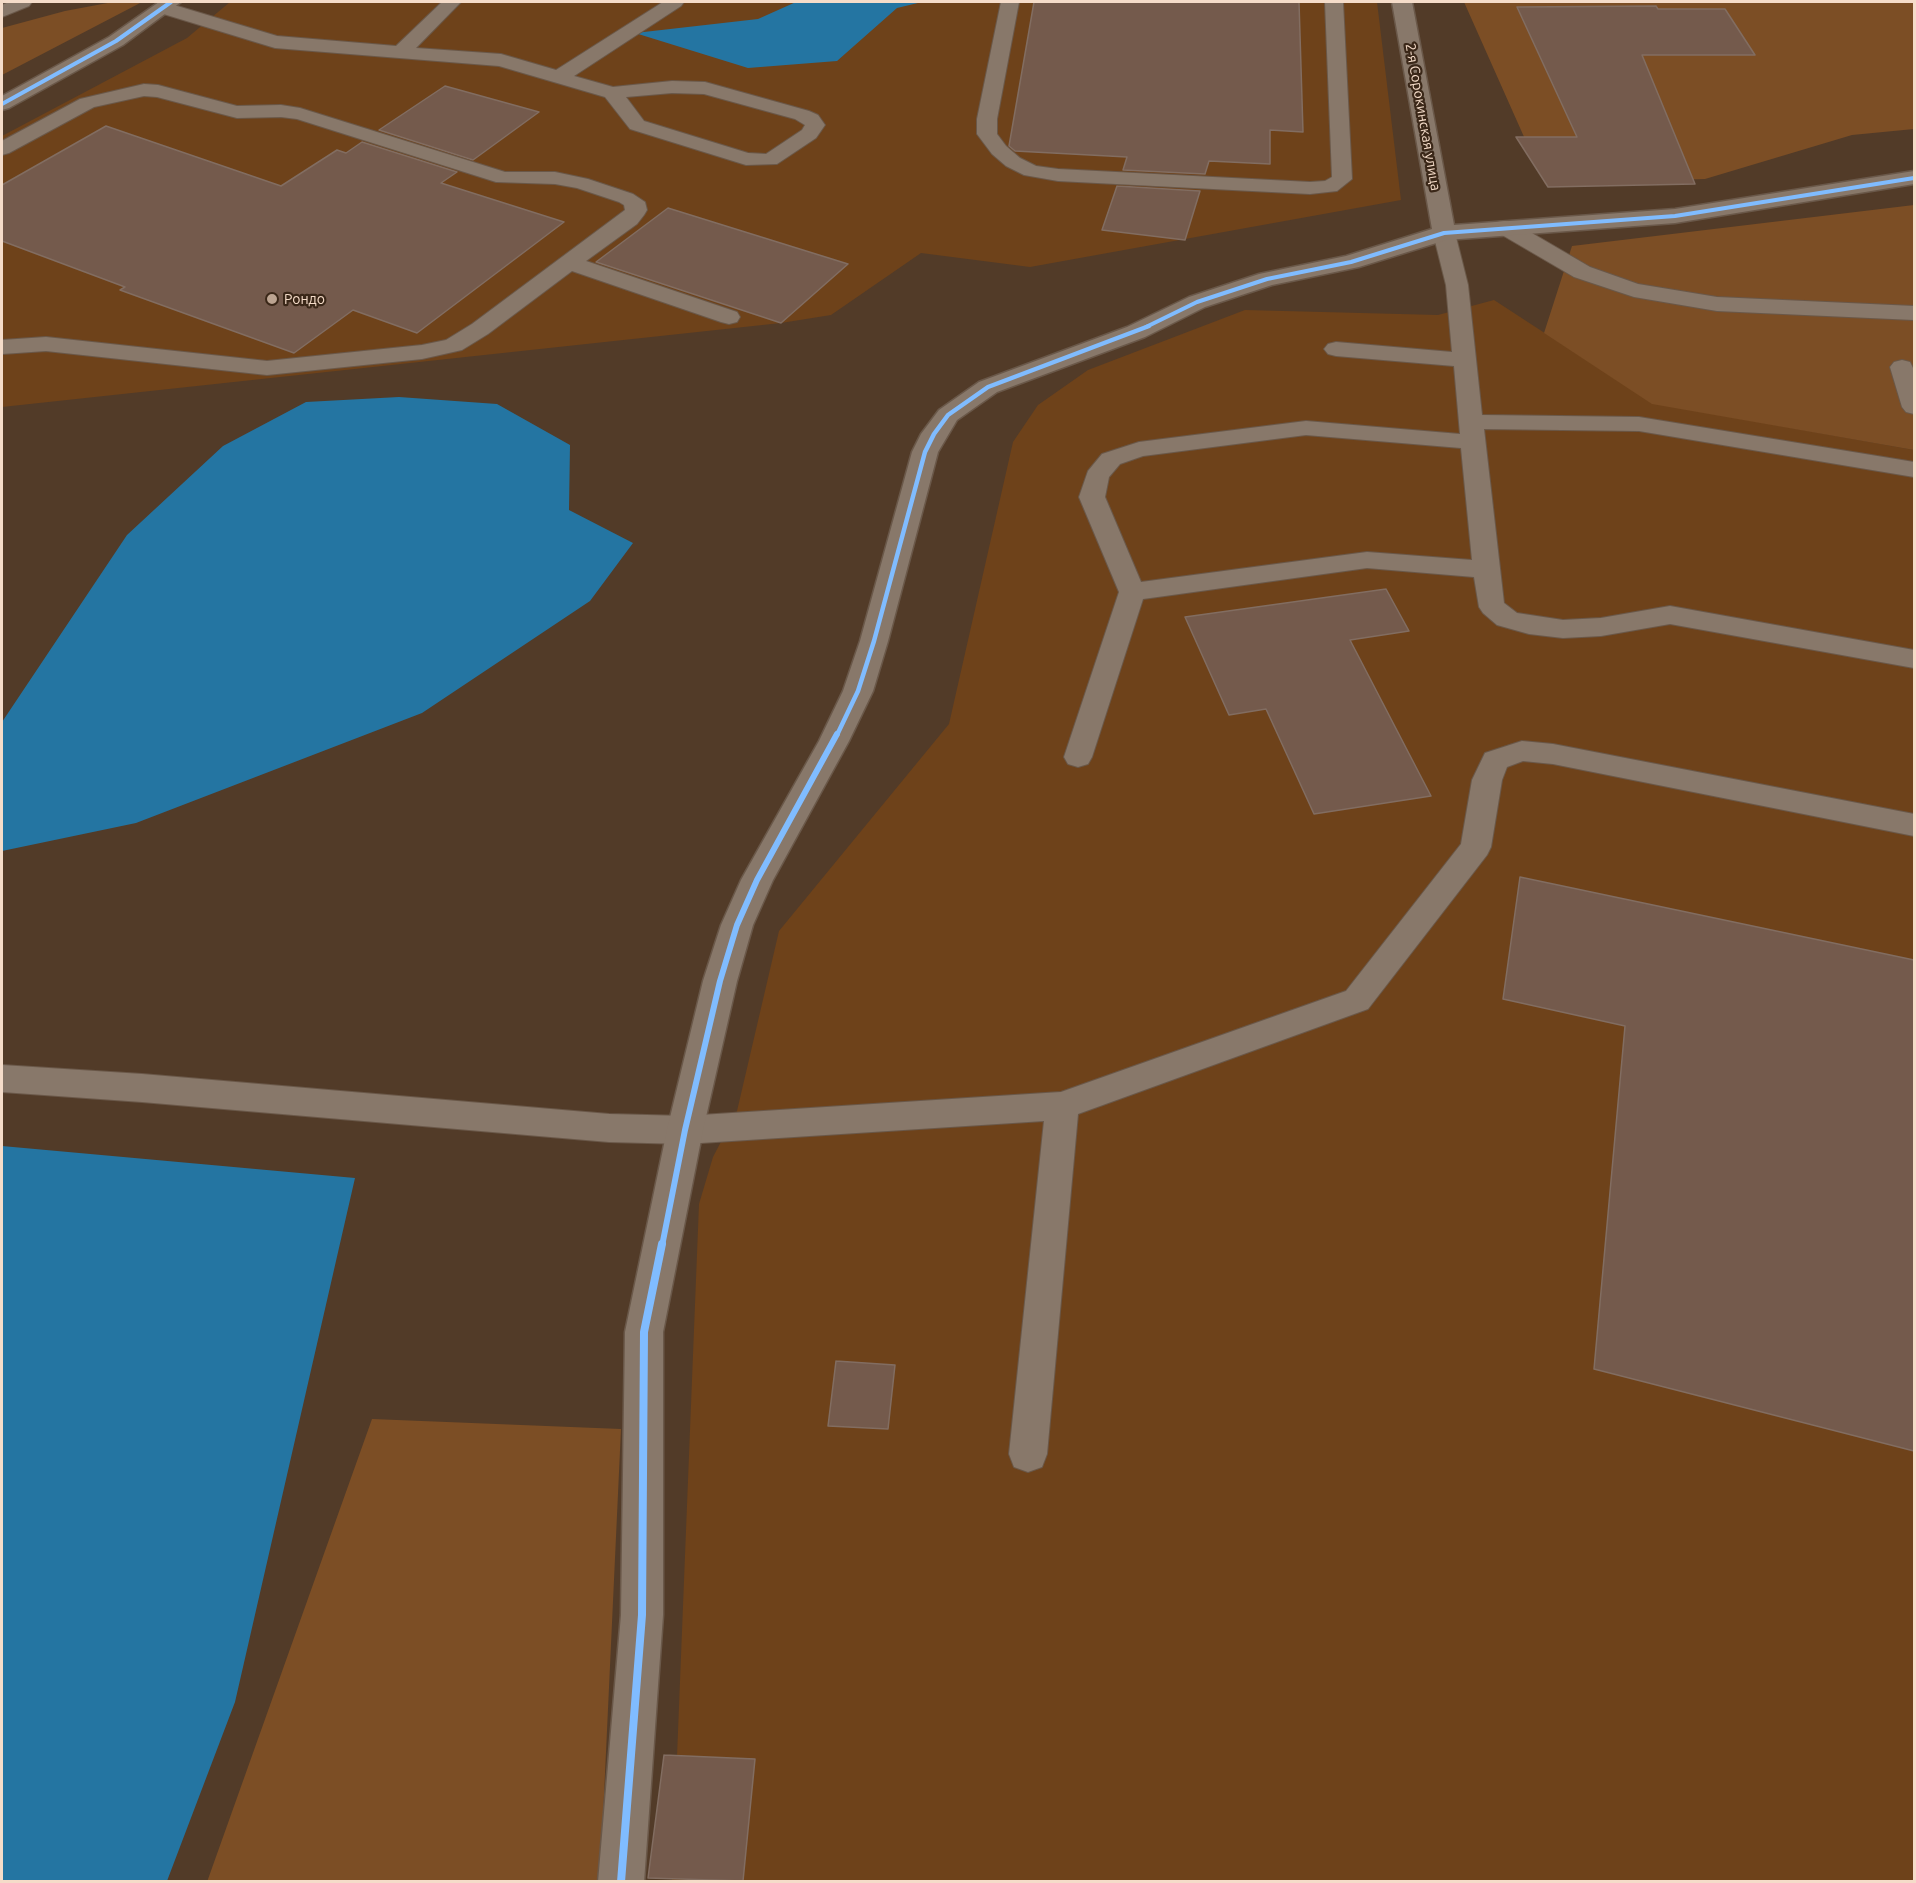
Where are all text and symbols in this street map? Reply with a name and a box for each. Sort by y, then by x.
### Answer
street label: 2-я Сорокинская улица [1402,42,1444,192]
place label: Рондо [284,291,325,307]
marker: Рондо [265,292,279,306]

